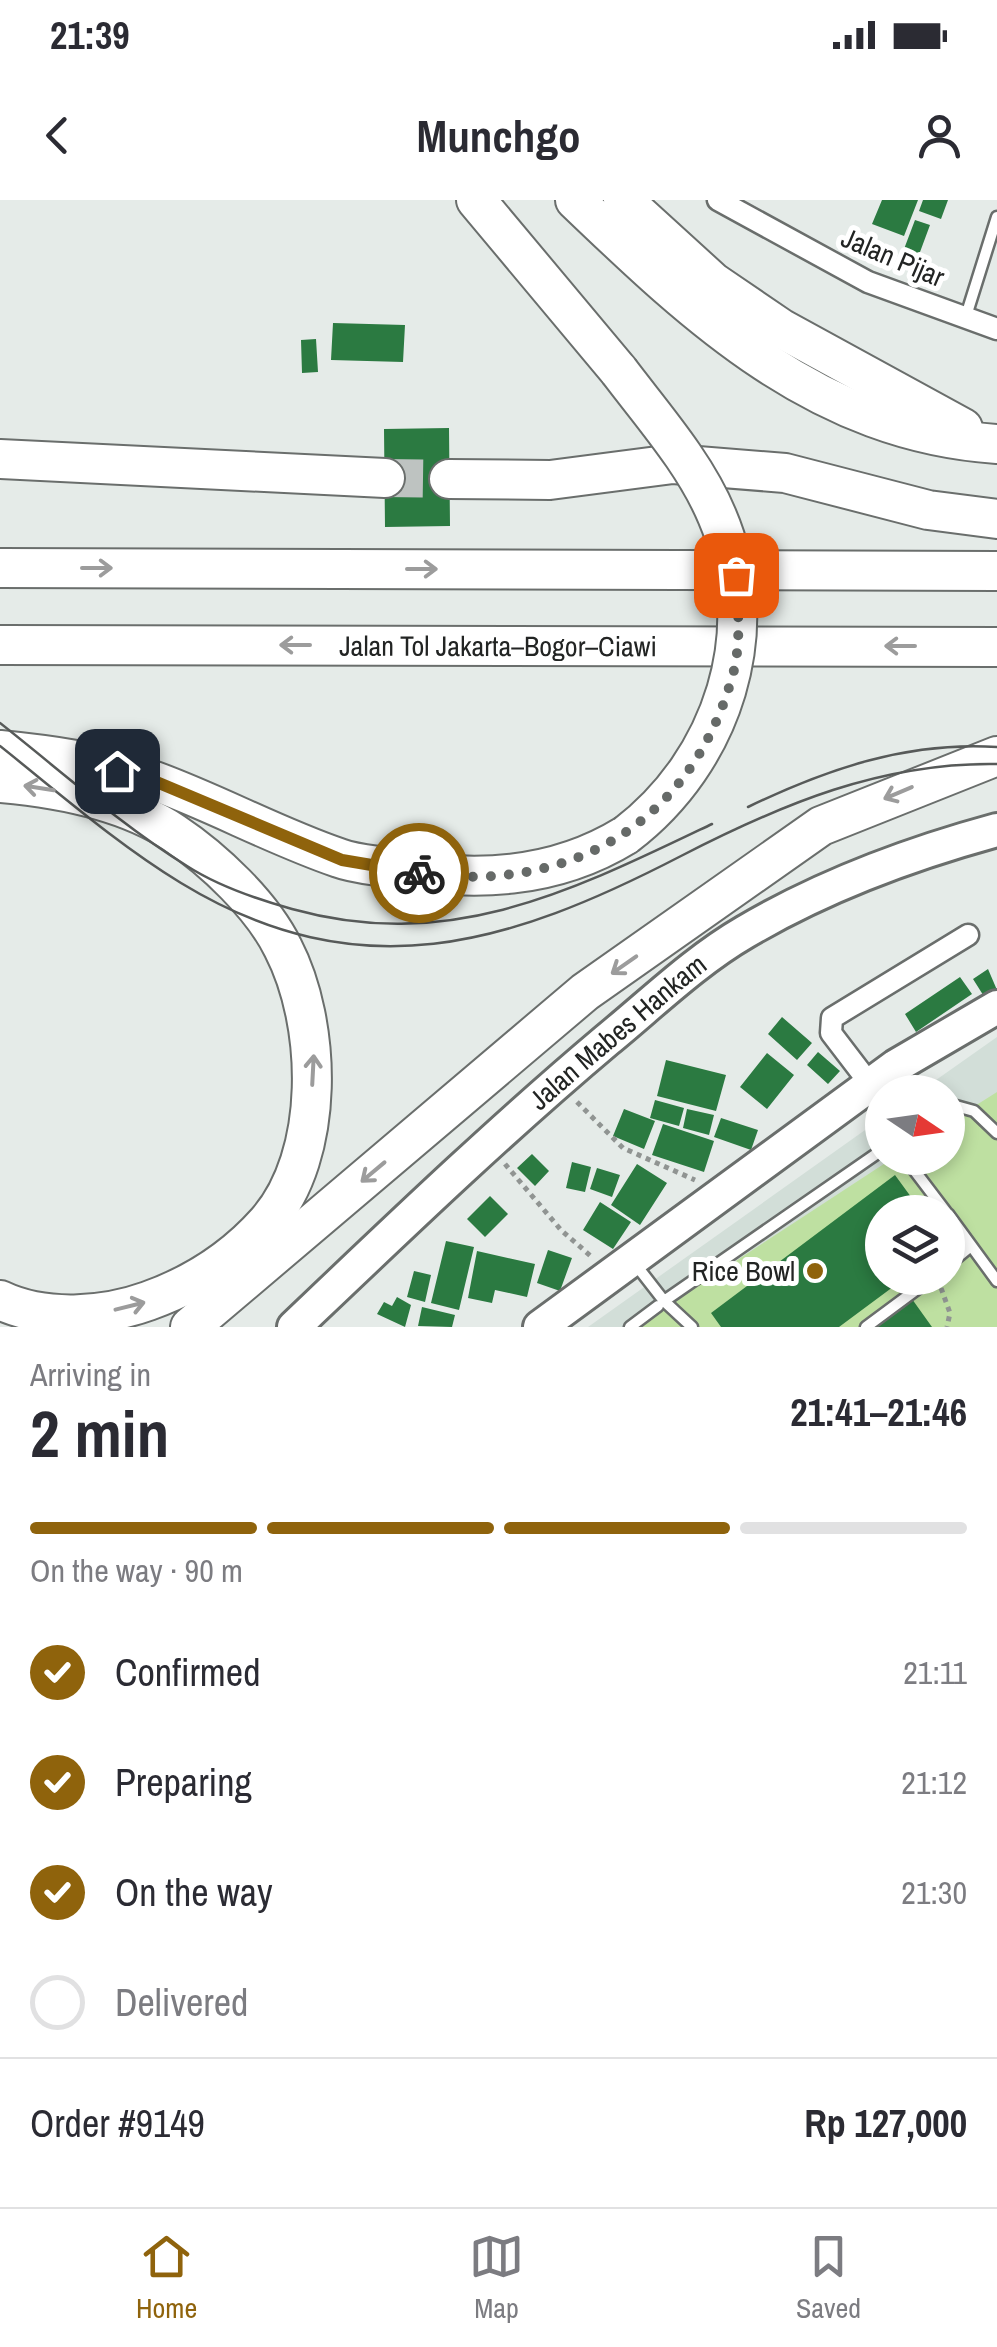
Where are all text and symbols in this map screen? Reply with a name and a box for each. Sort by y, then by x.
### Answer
text: 21:39 [50,10,130,61]
text: Munchgo [417,105,580,166]
icon: back [30,108,85,163]
icon: person [912,108,967,163]
street label: Jalan Pijar [836,218,951,296]
pin [694,533,779,618]
icon: bag [709,548,764,603]
one-way arrow [80,558,113,578]
one-way arrow [406,560,438,578]
street label: Jalan Tol Jakarta–Bogor–Ciawi [339,627,657,665]
one-way arrow [279,636,312,654]
one-way arrow [884,637,916,656]
pin [75,729,160,814]
icon: home [90,744,145,799]
one-way arrow [23,778,55,797]
one-way arrow [883,785,914,803]
courier [369,823,469,923]
icon: bike [392,846,447,901]
street label: Jalan Mabes Hankam [520,945,714,1118]
one-way arrow [610,954,638,975]
one-way arrow [304,1054,323,1086]
north arrow [865,1075,965,1175]
map controls [865,1075,965,1295]
one-way arrow [361,1160,387,1182]
button: layers [865,1195,965,1295]
place label: Rice Bowl [692,1252,795,1290]
marker: Rice Bowl [804,1260,826,1282]
one-way arrow [114,1295,145,1314]
text: Arriving in [30,1353,151,1396]
text: 21:41–21:46 [790,1387,967,1438]
text: 2 min [30,1390,169,1477]
text: On the way · 90 m [30,1549,243,1592]
icon: check [30,1645,85,1700]
text: Confirmed [115,1647,260,1698]
text: 21:11 [903,1651,967,1694]
icon: check [30,1755,85,1810]
text: Preparing [115,1757,252,1808]
text: 21:12 [901,1761,967,1804]
icon: check [30,1865,85,1920]
text: On the way [115,1867,273,1918]
text: 21:30 [901,1871,967,1914]
text: Delivered [115,1977,248,2028]
text: Order #9149 [30,2098,205,2149]
text: Rp 127,000 [804,2098,967,2149]
tab: Home [136,2229,197,2327]
tab: Map [469,2229,524,2327]
tab: Saved [796,2229,861,2327]

